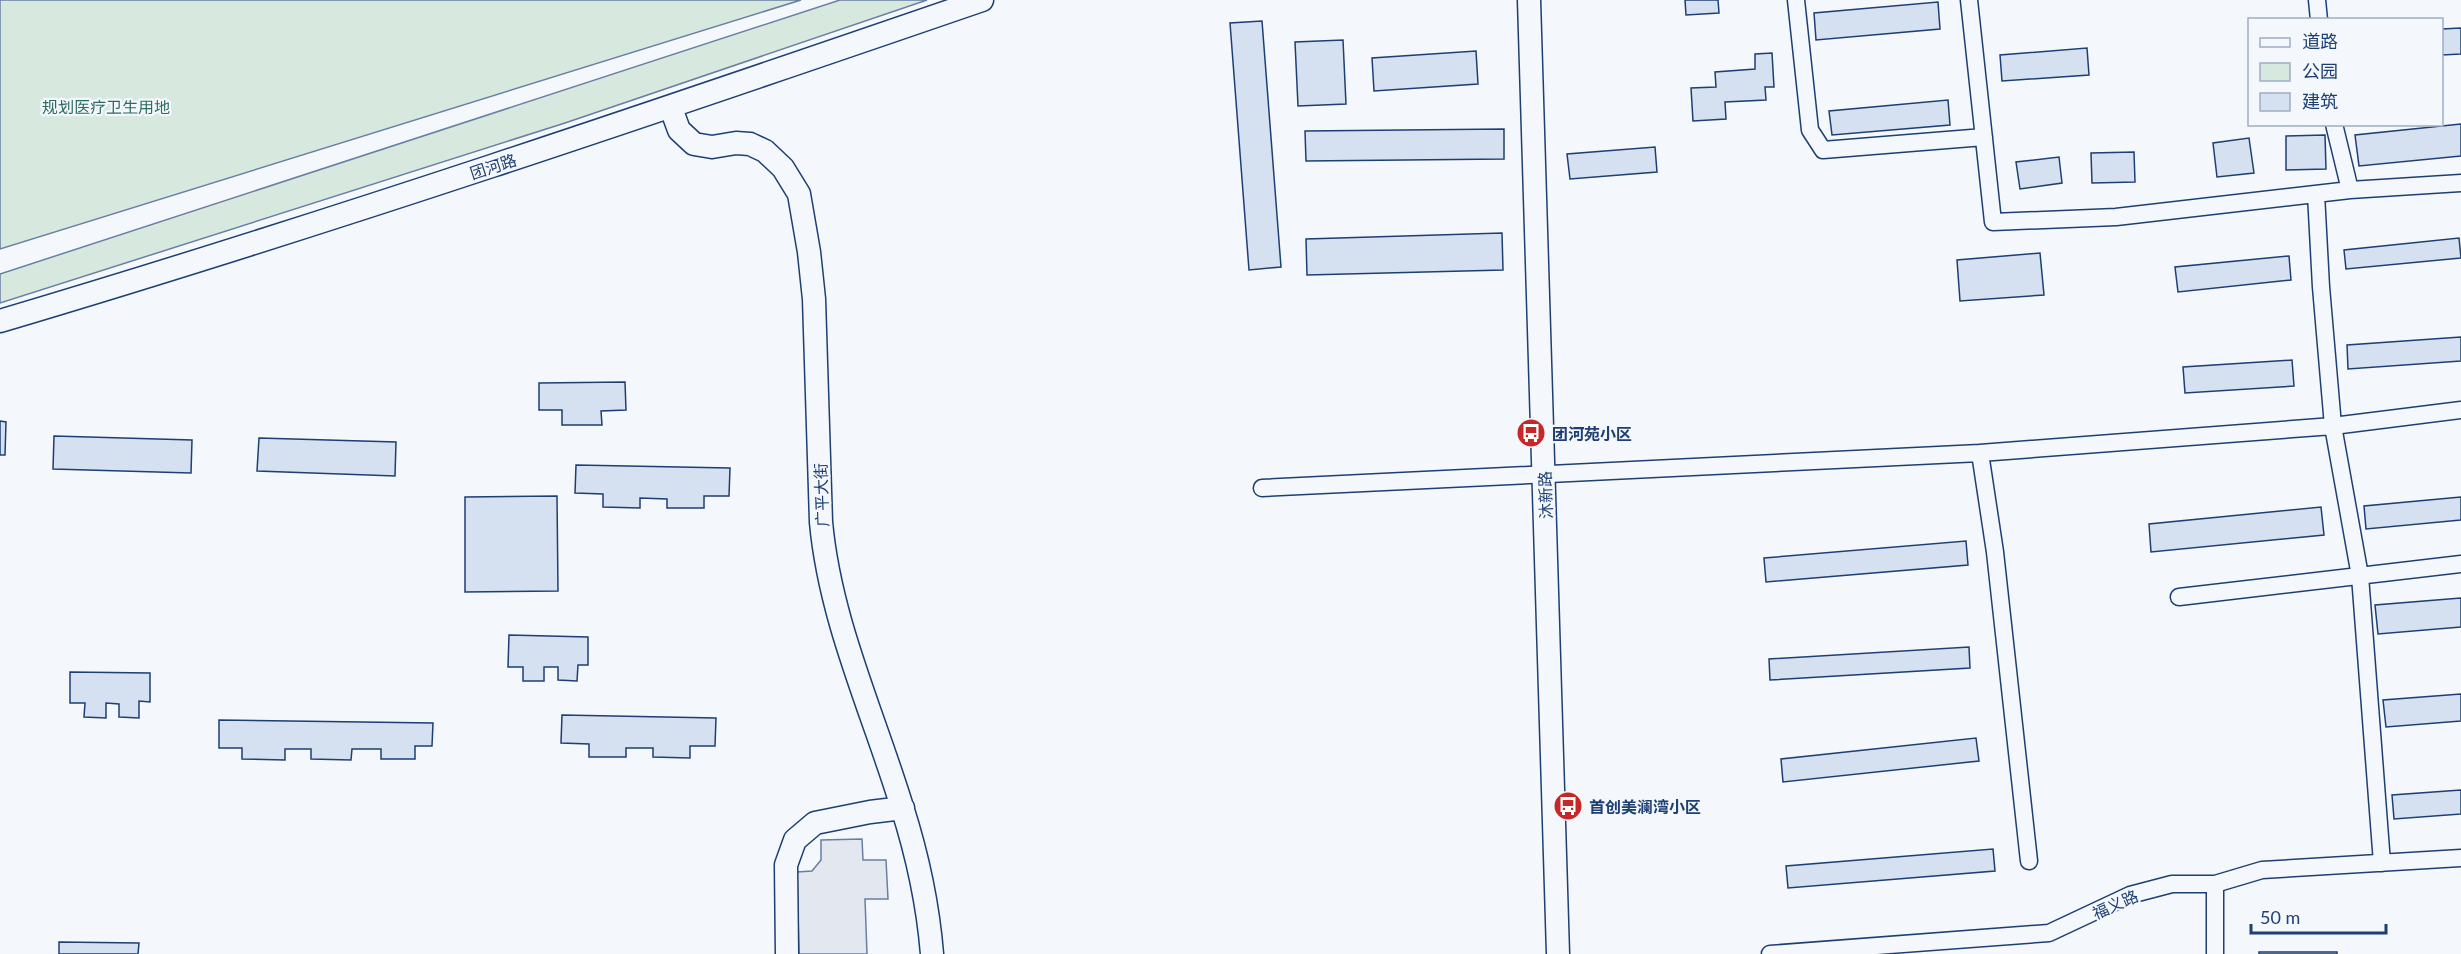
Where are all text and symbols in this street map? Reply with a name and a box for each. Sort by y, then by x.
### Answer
legend [2248,18,2443,126]
text: 道路 [2302,30,2338,52]
text: 公园 [2302,60,2338,82]
text: 建筑 [2302,90,2338,112]
park label: 规划医疗卫生用地 [42,97,170,116]
street label: 团河路 [467,150,519,182]
bus stop icon: 团河苑小区 [1515,417,1547,449]
place label: 团河苑小区 [1552,424,1632,443]
street label: 广平大街 [810,463,832,527]
street label: 沐新路 [1535,471,1555,519]
bus stop icon: 首创美澜湾小区 [1552,790,1584,822]
place label: 首创美澜湾小区 [1589,797,1701,816]
street label: 福义路 [2089,886,2141,922]
scale bar [2251,897,2386,935]
text: 50 m [2260,906,2300,928]

